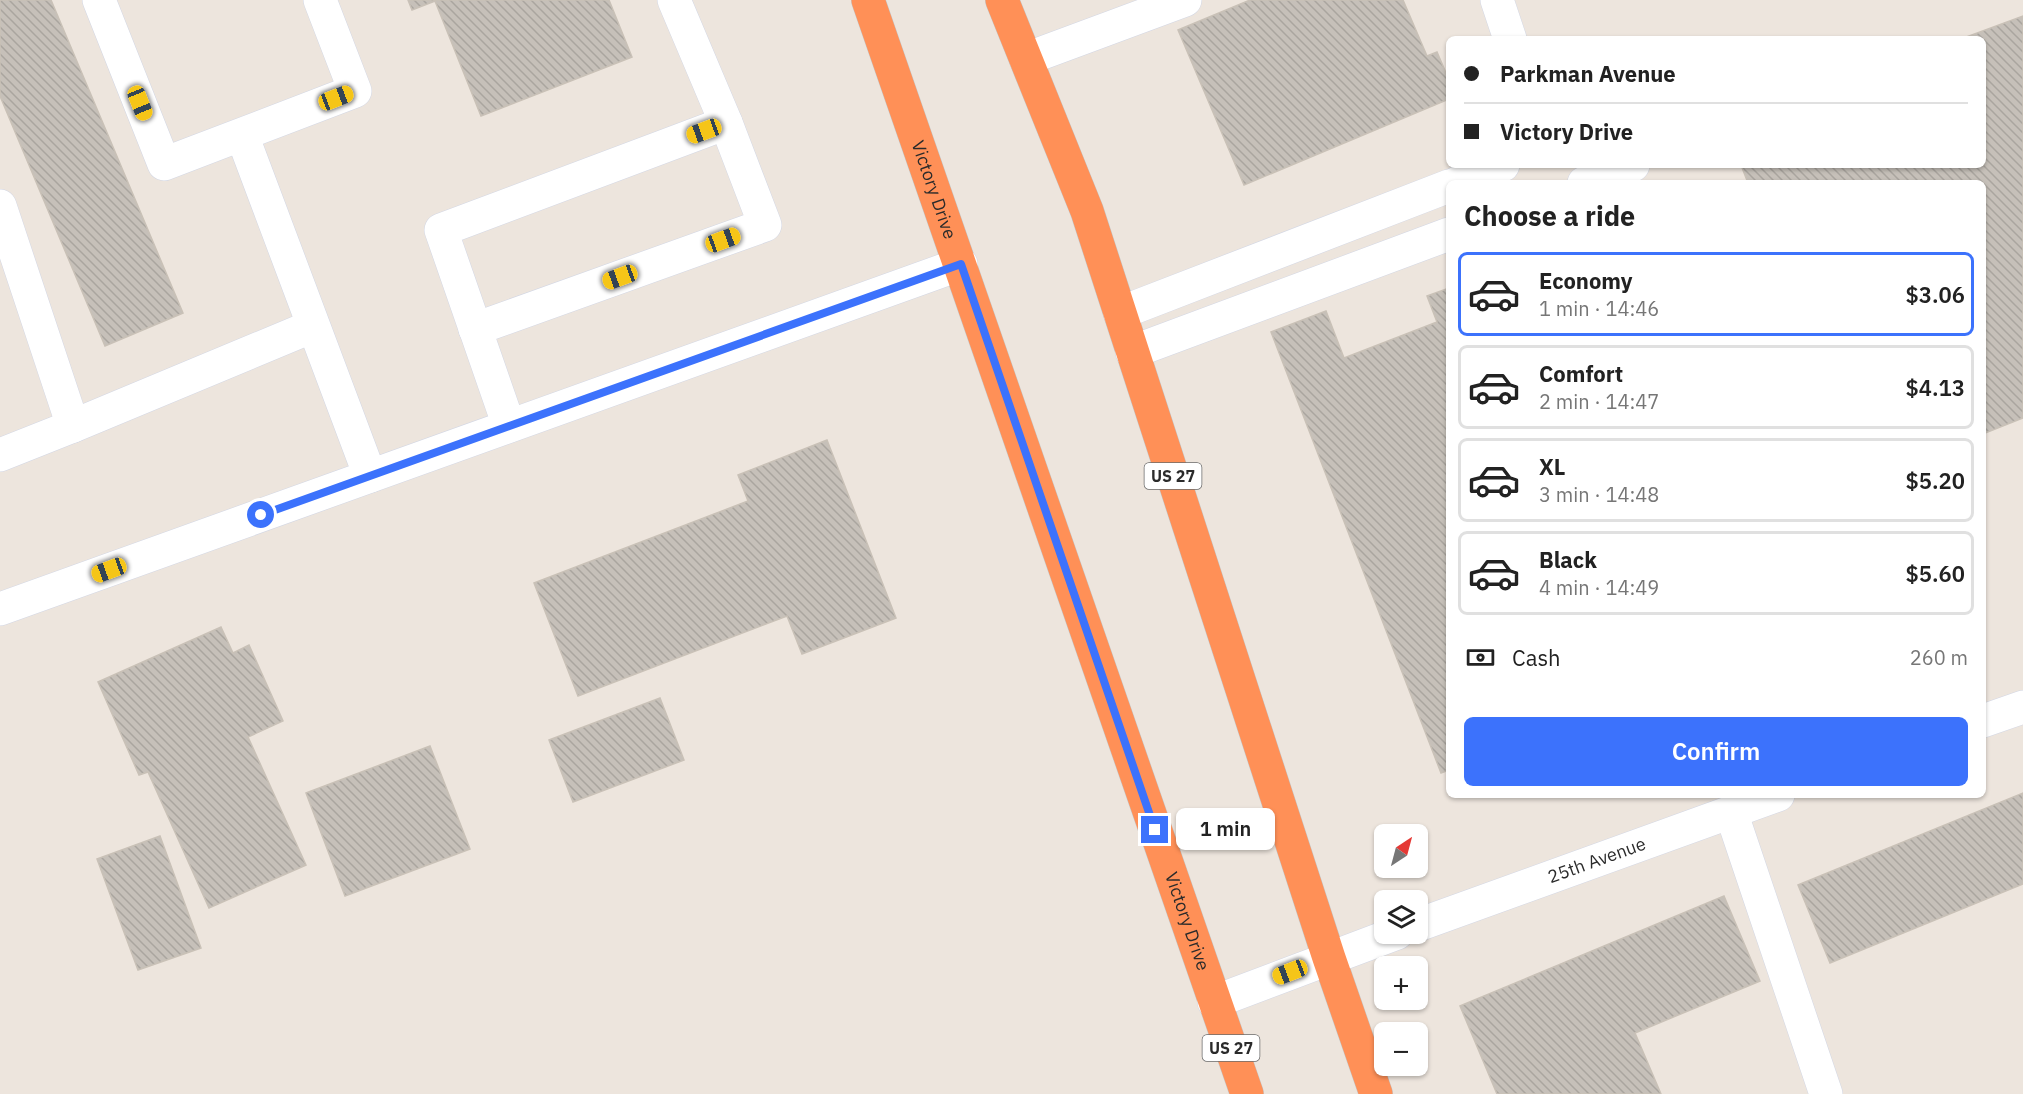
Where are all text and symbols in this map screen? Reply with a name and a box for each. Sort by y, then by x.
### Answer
text: Parkman Avenue [1500,59,1676,88]
car [125,83,155,123]
car [316,83,356,113]
car [684,116,724,146]
text: Victory Drive [1500,117,1633,146]
street label: Victory Drive [907,137,962,242]
text: Choose a ride [1464,198,1635,233]
car [703,225,743,255]
car [600,262,640,292]
text: Economy [1539,266,1633,295]
icon: car [1467,267,1521,321]
text: $3.06 [1906,280,1965,309]
text: 1 min · 14:46 [1539,295,1659,322]
text: Comfort [1539,359,1623,388]
icon: car [1467,360,1521,414]
text: $4.13 [1906,373,1965,402]
text: 2 min · 14:47 [1539,388,1659,415]
text: XL [1539,452,1565,481]
icon: car [1467,453,1521,507]
road number: US 27 [1144,463,1202,489]
text: $5.20 [1906,466,1965,495]
text: 3 min · 14:48 [1539,481,1659,508]
route start [247,501,274,528]
text: Black [1539,545,1597,574]
icon: car [1467,546,1521,600]
car [89,555,129,585]
text: $5.60 [1906,559,1965,588]
text: 4 min · 14:49 [1539,574,1659,601]
icon: cash [1464,641,1497,674]
text: Cash [1512,643,1561,672]
text: 260 m [1910,644,1968,671]
button: Confirm [1464,717,1968,786]
callout: 1 min [1176,809,1275,851]
text: 1 min [1200,815,1251,842]
route end [1141,816,1168,843]
north arrow [1374,824,1428,878]
map controls [1374,824,1428,1076]
street label: 25th Avenue [1544,832,1649,888]
street label: Victory Drive [1160,869,1215,974]
button: layers [1374,890,1428,944]
button: + [1374,956,1428,1010]
car [1270,957,1310,987]
button: − [1374,1022,1428,1076]
road number: US 27 [1202,1035,1260,1061]

